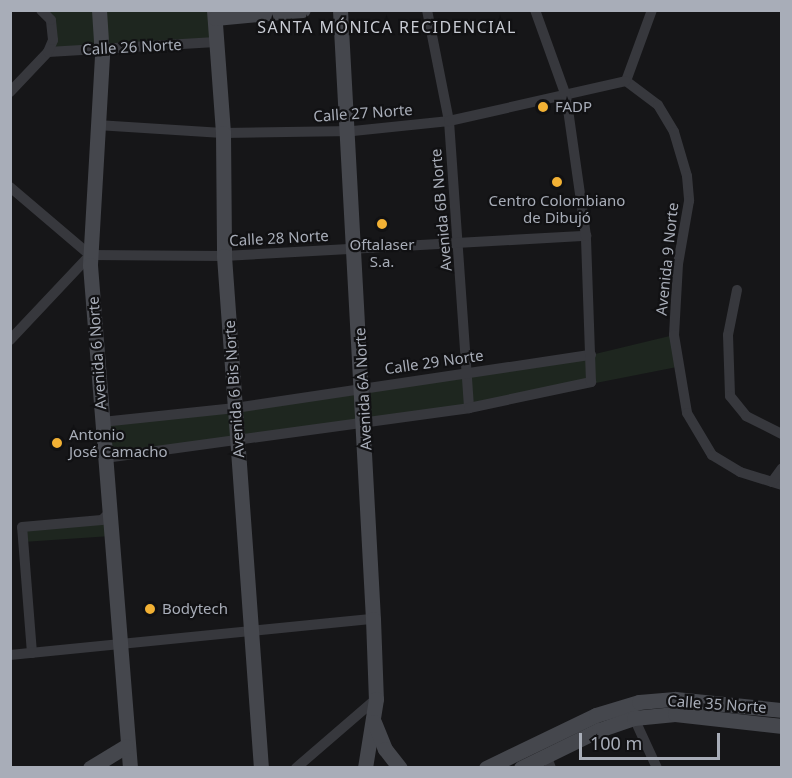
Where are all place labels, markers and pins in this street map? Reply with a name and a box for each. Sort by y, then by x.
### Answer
place label: FADP [555,98,592,116]
marker: FADP [536,100,550,114]
marker: Centro Colombiano de Dibujó [550,175,564,189]
place label: Centro Colombiano de Dibujó [489,191,625,226]
marker: Oftalaser S.a. [373,215,391,233]
place label: Oftalaser S.a. [350,235,414,270]
place label: Antonio José Camacho [69,425,168,460]
marker: Antonio José Camacho [50,436,64,450]
place label: Bodytech [162,600,228,618]
marker: Bodytech [143,602,157,616]

